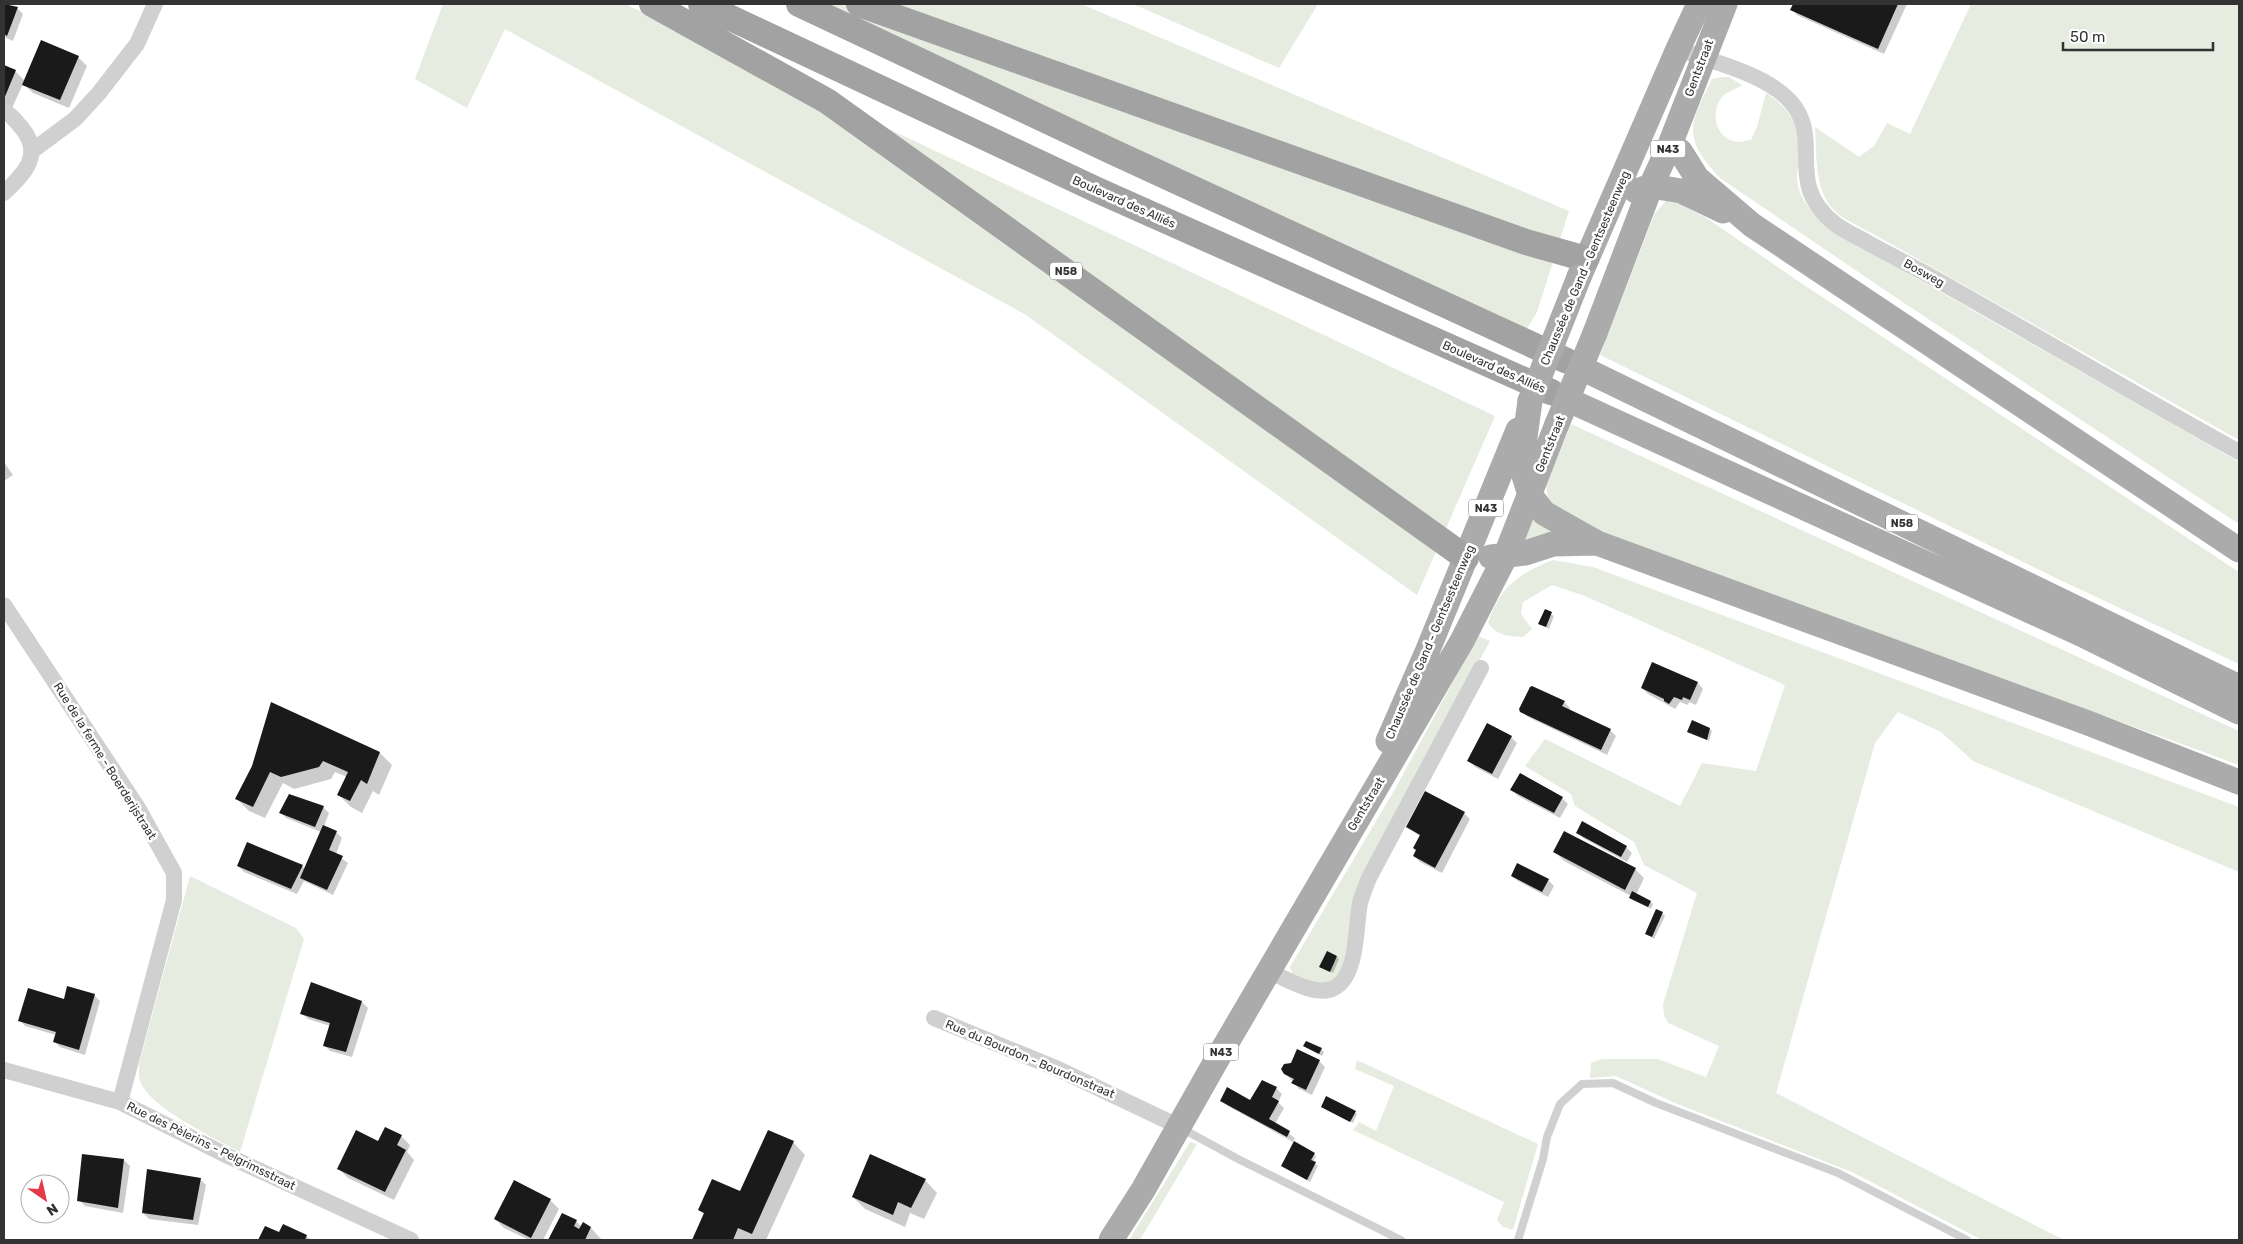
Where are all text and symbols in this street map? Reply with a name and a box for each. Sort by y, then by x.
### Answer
scale bar [2063,20,2213,52]
text: 50 m [2070,28,2105,46]
street label: Gentstraat [1682,37,1716,98]
road number: N43 [1650,140,1686,158]
street label: Chaussée de Gand - Gentsesteenweg [1538,169,1632,367]
street label: Boulevard des Alliés [1070,173,1178,231]
street label: Bosweg [1901,256,1947,290]
road number: N58 [1050,262,1082,280]
street label: Boulevard des Alliés [1440,338,1548,396]
street label: Gentstraat [1532,413,1568,474]
road number: N43 [1468,499,1504,516]
road number: N58 [1886,514,1918,532]
street label: Chaussée de Gand - Gentsesteenweg [1383,543,1477,741]
street label: Rue de la ferme - Boerderijstraat [51,680,159,842]
street label: Gentstraat [1345,774,1388,833]
street label: Rue du Bourdon - Bourdonstraat [943,1017,1117,1101]
road number: N43 [1204,1044,1238,1060]
street label: Rue des Pèlerins - Pelgrimsstraat [124,1099,298,1193]
north arrow [20,1174,70,1224]
text: N [43,1199,61,1219]

